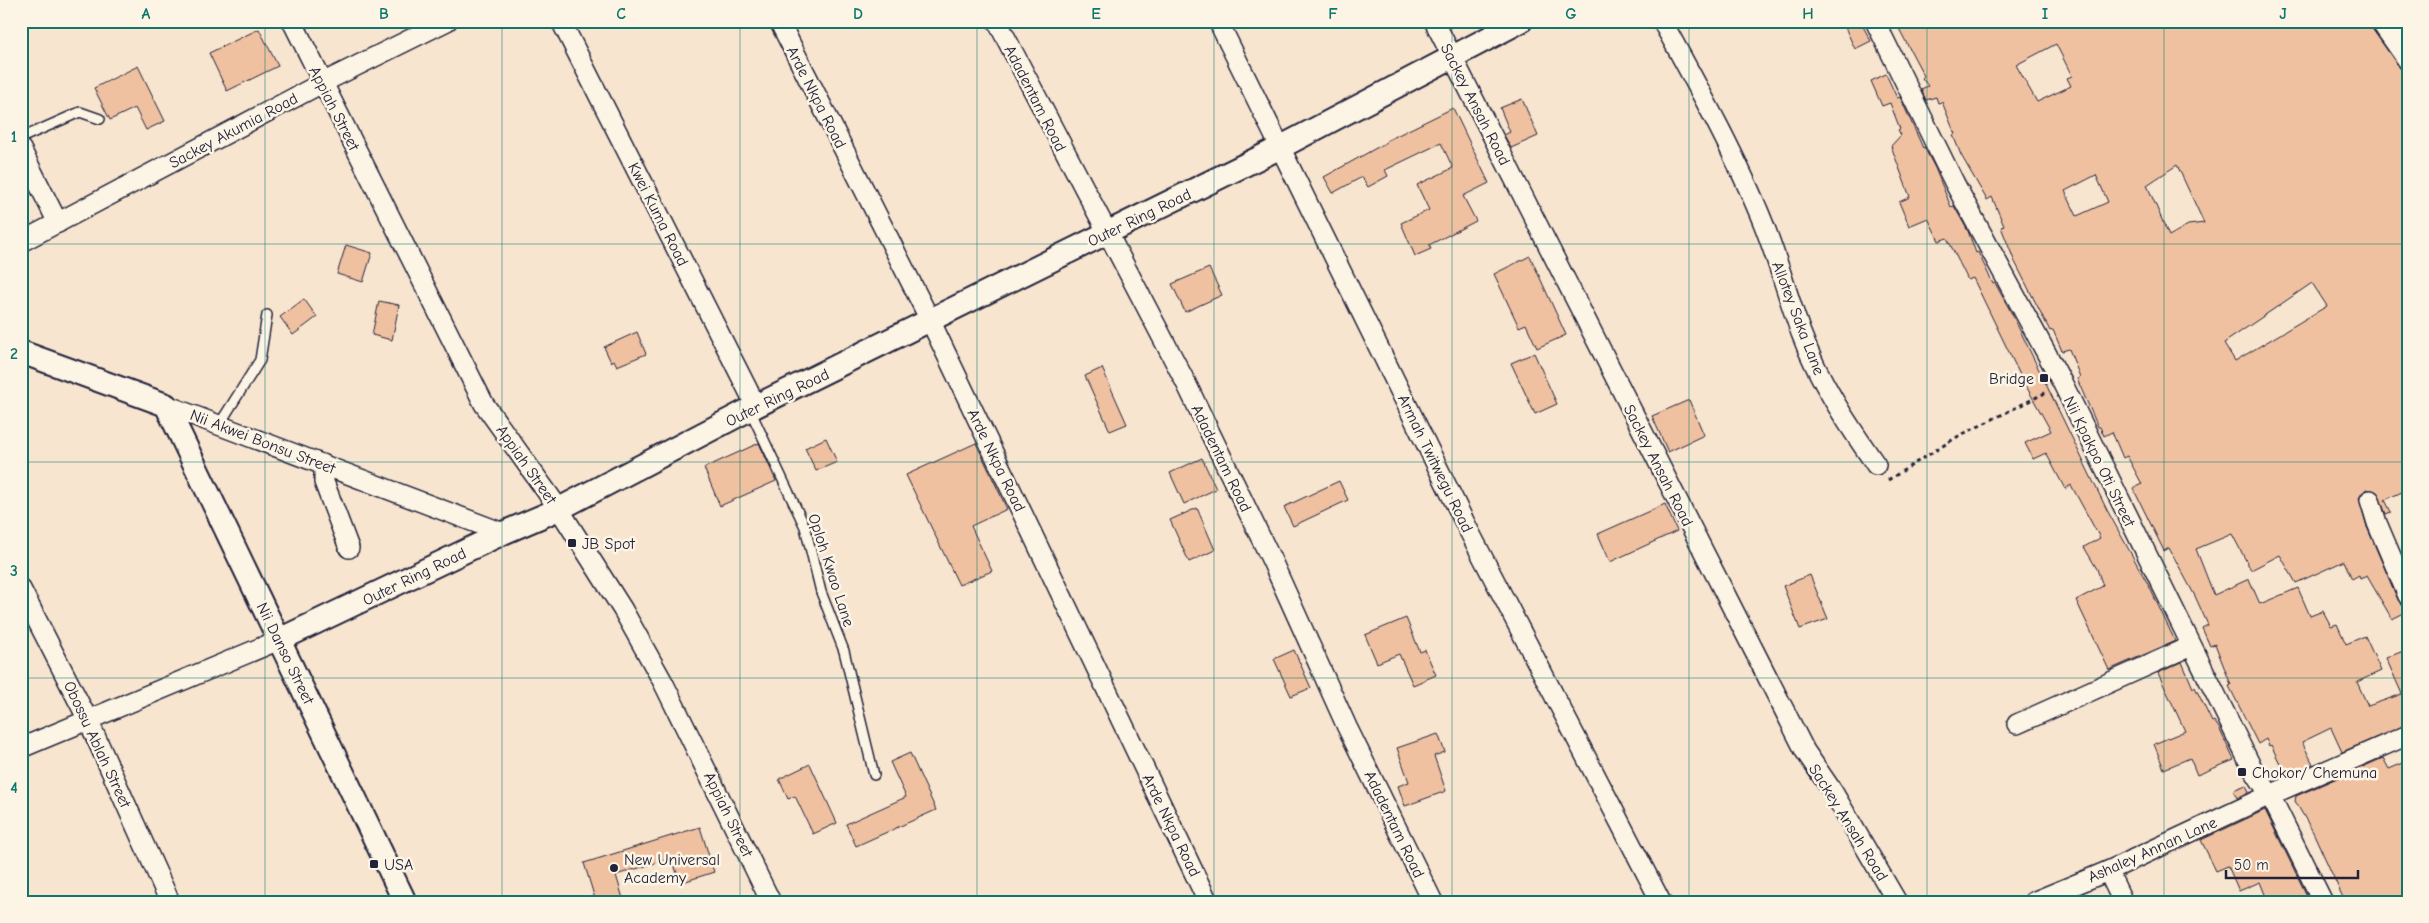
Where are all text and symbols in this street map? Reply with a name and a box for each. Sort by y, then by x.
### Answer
text: A [142,5,151,23]
text: B [379,5,389,23]
text: C [616,5,626,23]
text: D [853,5,863,23]
text: E [1091,5,1101,23]
text: F [1328,5,1338,23]
text: G [1565,5,1577,23]
text: H [1802,5,1814,23]
text: I [2042,5,2048,23]
text: J [2279,5,2287,23]
street label: Sackey Ansah Road [1437,41,1514,168]
street label: Adadentam Road [1001,42,1070,155]
street label: Arde Nkpa Road [783,44,850,151]
street label: Appiah Street [305,63,363,154]
street label: Sackey Akumia Road [166,89,301,172]
text: 1 [11,128,17,146]
street label: Kwei Kuma Road [624,160,692,269]
street label: Outer Ring Road [1085,185,1194,251]
street label: Allotey Saka Lane [1768,259,1828,378]
text: 2 [10,345,18,363]
street label: Outer Ring Road [723,365,832,431]
place label: Bridge [1989,370,2034,388]
marker: Bridge [2038,372,2050,384]
street label: Armah Twitwegu Road [1394,392,1476,535]
street label: Nii Kpakpo Oti Street [2060,393,2139,530]
street label: Adadentam Road [1187,402,1255,515]
street label: Sackey Ansah Road [1620,402,1697,529]
street label: Nii Akwei Bonsu Street [188,406,338,478]
street label: Arde Nkpa Road [963,406,1029,515]
street label: Appiah Street [492,422,560,508]
street label: Oploh Kwao Lane [804,511,858,629]
place label: JB Spot [582,535,635,553]
marker: JB Spot [566,537,578,549]
street label: Outer Ring Road [360,544,469,610]
text: 3 [10,562,18,580]
street label: Nii Danso Street [253,600,318,708]
street label: Obossu Ablah Street [60,678,135,811]
street label: Sackey Ansah Road [1805,761,1891,884]
place label: Chokor/ Chemuna [2252,764,2377,782]
marker: Chokor/ Chemuna [2236,766,2248,778]
street label: Adadentam Road [1360,768,1428,881]
street label: Appiah Street [700,769,757,860]
street label: Arde Nkpa Road [1138,771,1204,880]
text: 4 [10,779,18,797]
street label: Ashaley Annan Lane [2085,813,2220,886]
scale bar [2226,848,2359,880]
place label: New Universal Academy [624,851,720,887]
place label: USA [384,856,413,874]
text: 50 m [2234,856,2269,874]
marker: USA [368,858,380,870]
marker: New Universal Academy [608,862,620,874]

